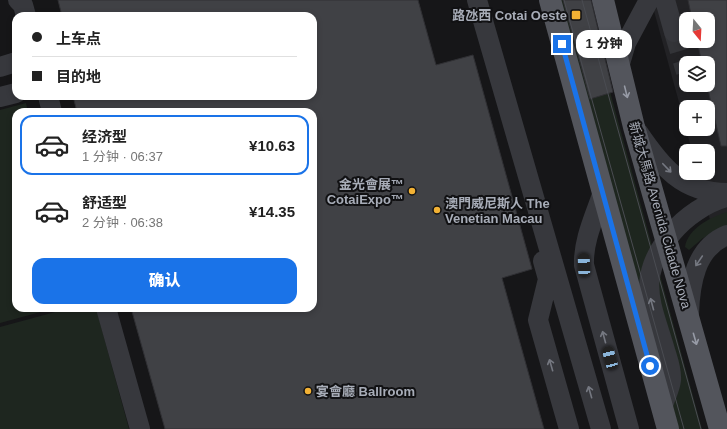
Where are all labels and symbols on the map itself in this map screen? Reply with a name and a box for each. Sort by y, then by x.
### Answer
place label: 路氹西 Cotai Oeste [452,8,567,23]
marker: 路氹西 Cotai Oeste [570,9,582,21]
north arrow [679,12,715,48]
callout: 1 分钟 [576,30,632,58]
route end [553,35,571,53]
one-way arrow [622,85,630,98]
street label: 新城大馬路 Avenida Cidade Nova [626,120,694,311]
one-way arrow [662,163,671,173]
place label: 金光會展™ CotaiExpo™ [327,177,404,207]
marker: 金光會展™ CotaiExpo™ [407,186,417,196]
place label: 澳門威尼斯人 The Venetian Macau [445,196,550,226]
marker: 澳門威尼斯人 The Venetian Macau [432,205,442,215]
car [578,253,590,277]
one-way arrow [695,255,703,266]
one-way arrow [648,298,655,311]
one-way arrow [600,331,607,344]
one-way arrow [692,332,699,345]
car [601,345,619,371]
route start [641,357,659,375]
one-way arrow [547,358,554,371]
place label: 宴會廳 Ballroom [316,384,415,399]
one-way arrow [586,385,593,398]
marker: 宴會廳 Ballroom [303,386,313,396]

